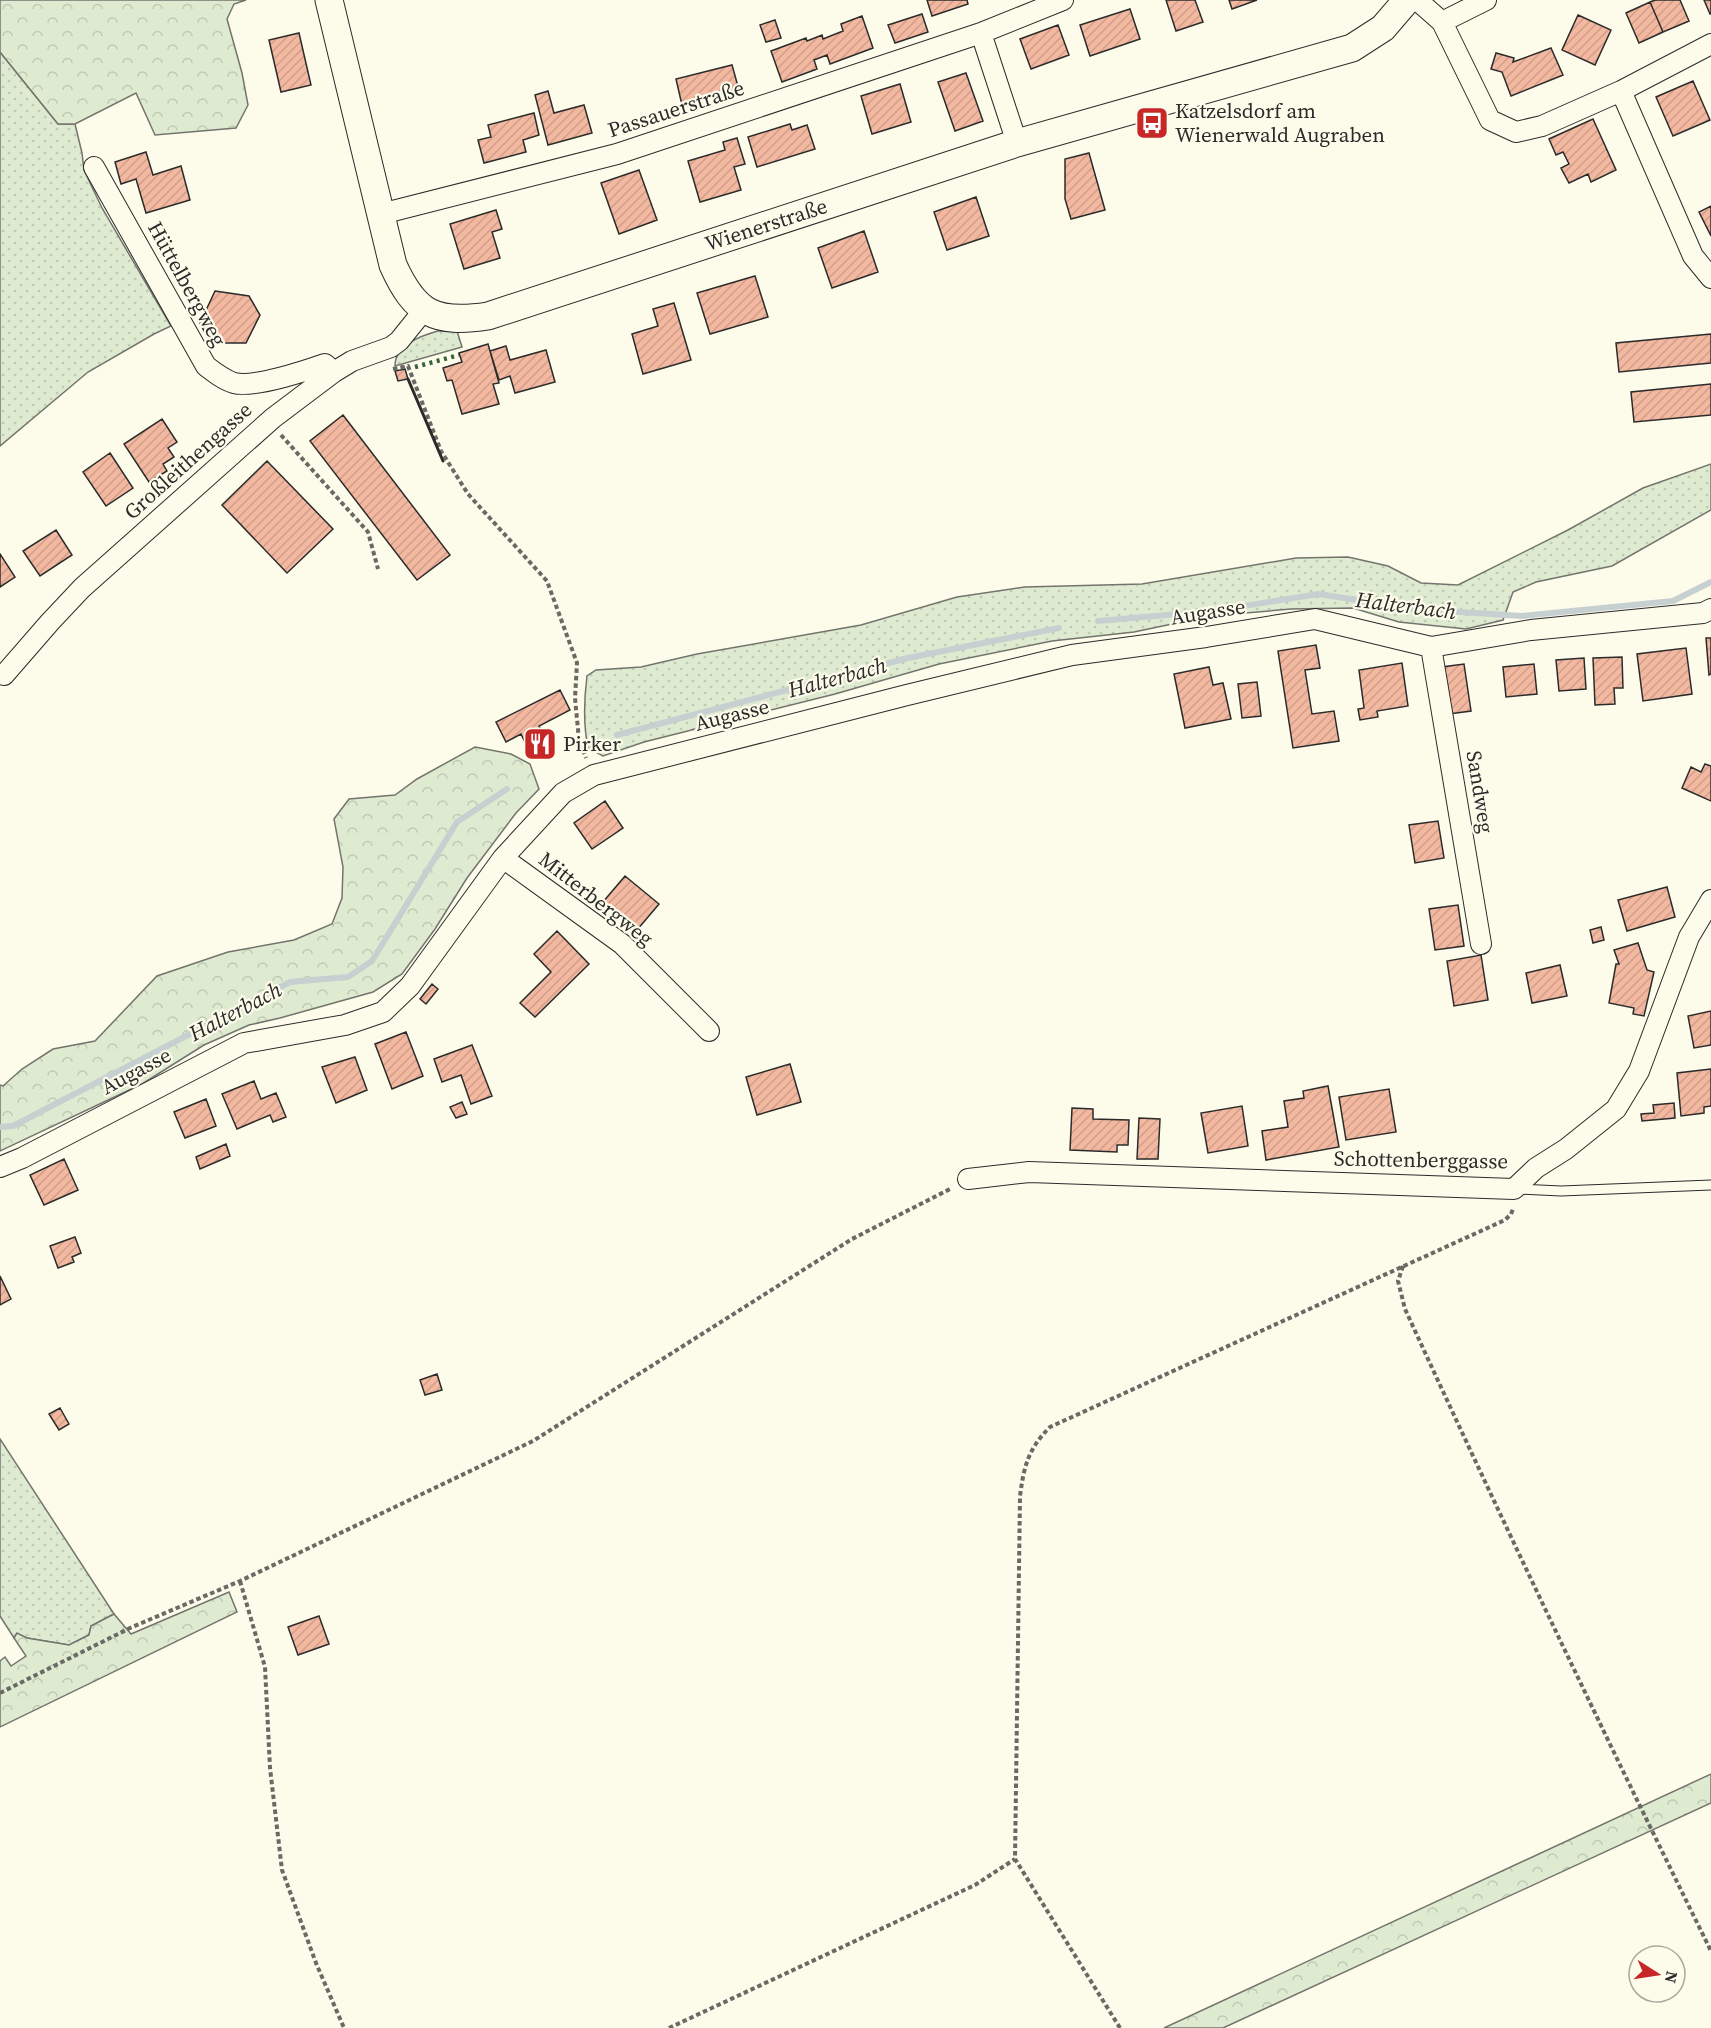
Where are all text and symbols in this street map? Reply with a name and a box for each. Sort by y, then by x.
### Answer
street label: Passauerstraße [604,73,748,144]
place label: Katzelsdorf am Wienerwald Augraben [1175,96,1385,149]
bus stop icon: Katzelsdorf am Wienerwald Augraben [1134,105,1170,141]
street label: Wienerstraße [701,191,831,258]
street label: Hüttelbergweg [141,216,234,352]
street label: Großleithengasse [117,395,258,526]
water label: Halterbach [1353,584,1458,626]
street label: Augasse [1168,591,1248,632]
water label: Halterbach [783,649,890,705]
street label: Augasse [692,691,772,738]
restaurant icon: Pirker [522,726,558,762]
place label: Pirker [563,729,621,758]
street label: Sandweg [1460,749,1501,835]
street label: Mitterbergweg [533,845,660,953]
water label: Halterbach [182,974,287,1048]
street label: Augasse [96,1040,176,1101]
street label: Schottenberggasse [1334,1143,1508,1176]
north arrow [1627,1944,1687,2004]
text: N [1660,1969,1684,1985]

